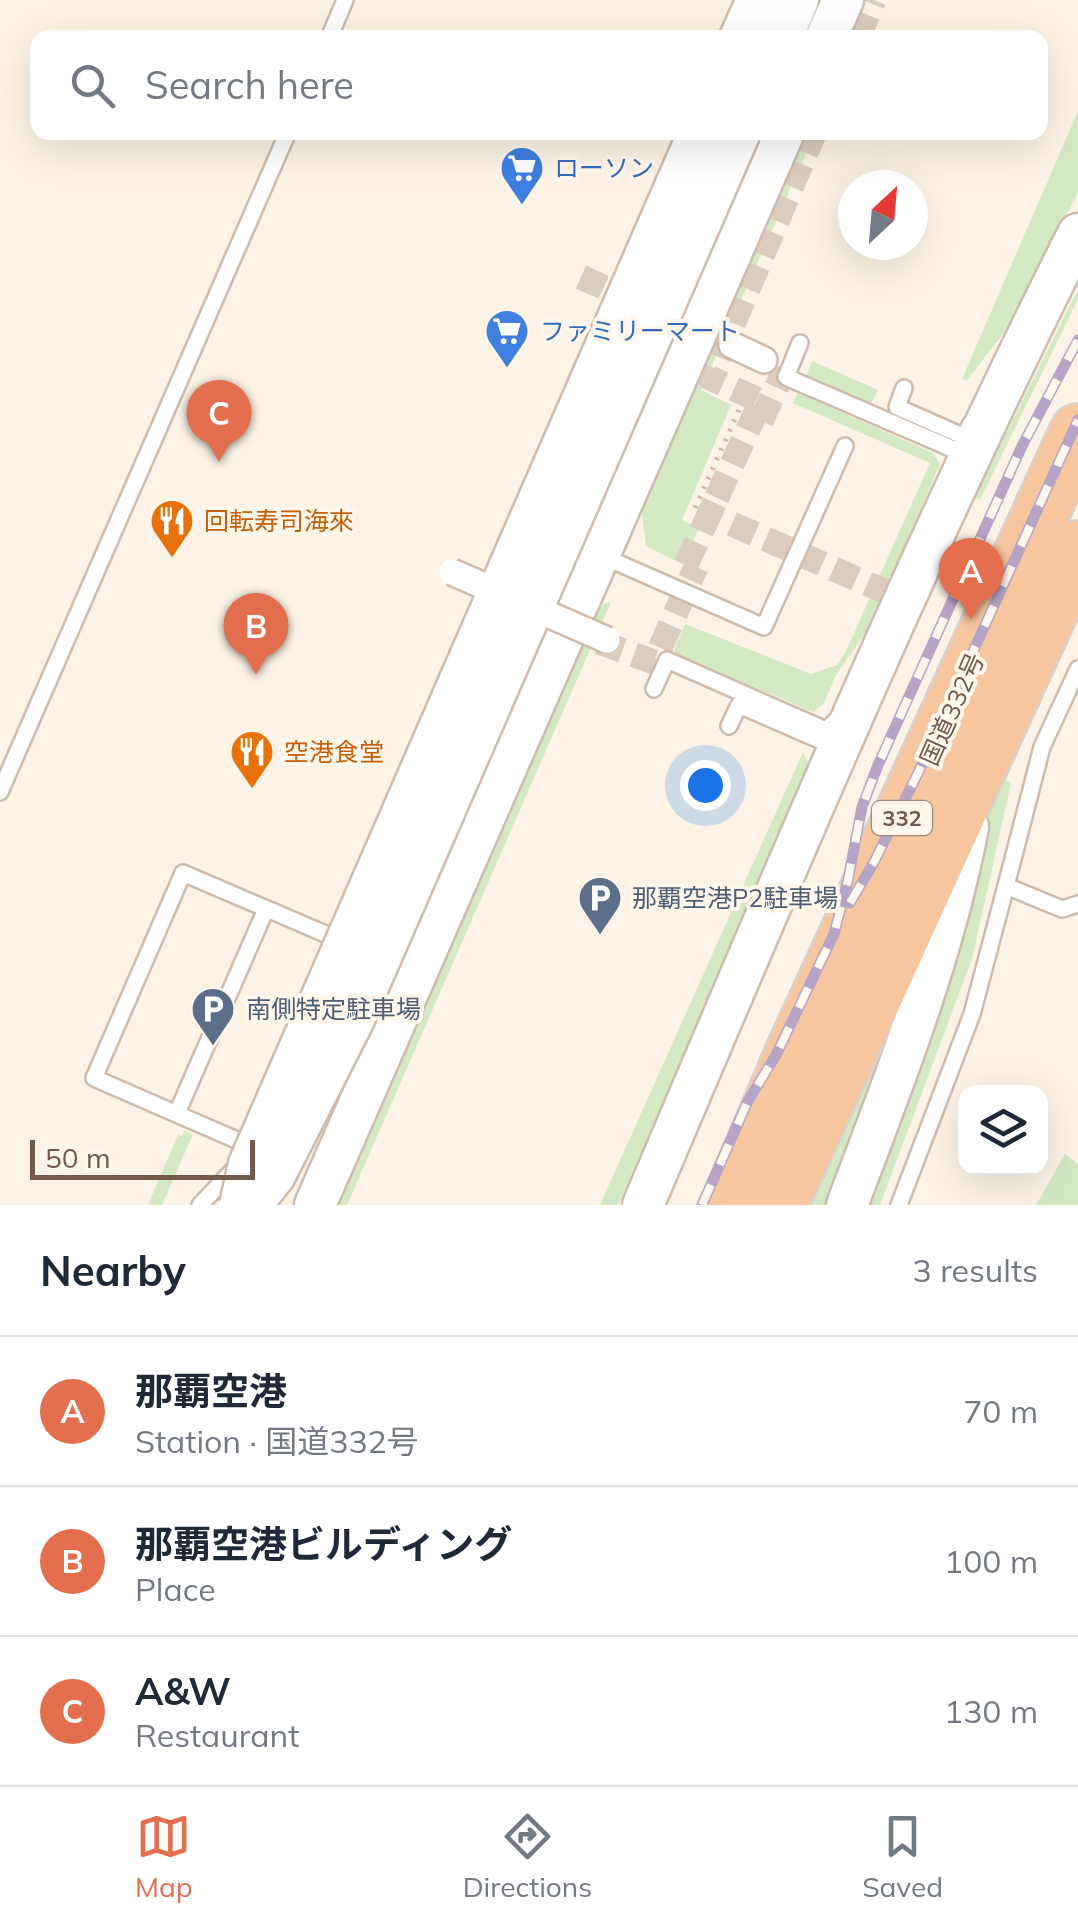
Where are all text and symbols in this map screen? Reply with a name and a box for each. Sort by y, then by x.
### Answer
search box [30,30,1048,140]
icon: search [65,58,120,113]
text: Search here [145,61,354,109]
supermarket icon: ローソン [499,145,545,206]
place label: ローソン [554,152,654,183]
north arrow [838,170,928,260]
supermarket icon: ファミリーマート [484,308,530,369]
place label: ファミリーマート [540,315,740,346]
pin: C [186,380,252,462]
restaurant icon: 回転寿司海來 [149,498,195,559]
place label: 回転寿司海來 [204,505,354,536]
pin: A [938,538,1004,620]
pin: B [224,592,288,675]
street label: 国道332号 [913,648,990,770]
restaurant icon: 空港食堂 [229,729,275,790]
place label: 空港食堂 [284,736,384,767]
your location [680,760,731,811]
road number: 332 [872,801,932,835]
parking icon: 那覇空港P2駐車場 [577,875,623,936]
place label: 那覇空港P2駐車場 [632,882,838,913]
parking icon: 南側特定駐車場 [190,986,236,1047]
place label: 南側特定駐車場 [246,993,421,1024]
map controls [958,1085,1048,1175]
button: layers [958,1085,1048,1175]
scale bar [30,1135,255,1180]
text: 50 m [45,1140,111,1175]
text: Nearby [40,1244,186,1297]
text: 3 results [913,1250,1038,1290]
text: 那覇空港 [135,1367,287,1415]
text: A [60,1391,85,1431]
text: 70 m [963,1391,1038,1431]
text: Station · 国道332号 [135,1421,419,1461]
text: 那覇空港ビルディング [135,1520,512,1568]
text: B [61,1541,84,1581]
text: 100 m [944,1541,1038,1581]
text: Place [135,1569,216,1609]
text: A&W [135,1667,231,1715]
text: C [62,1691,83,1731]
text: 130 m [944,1691,1038,1731]
text: Restaurant [135,1715,299,1755]
tab: Map [135,1809,193,1904]
tab: Directions [463,1809,592,1904]
tab: Saved [862,1809,943,1904]

